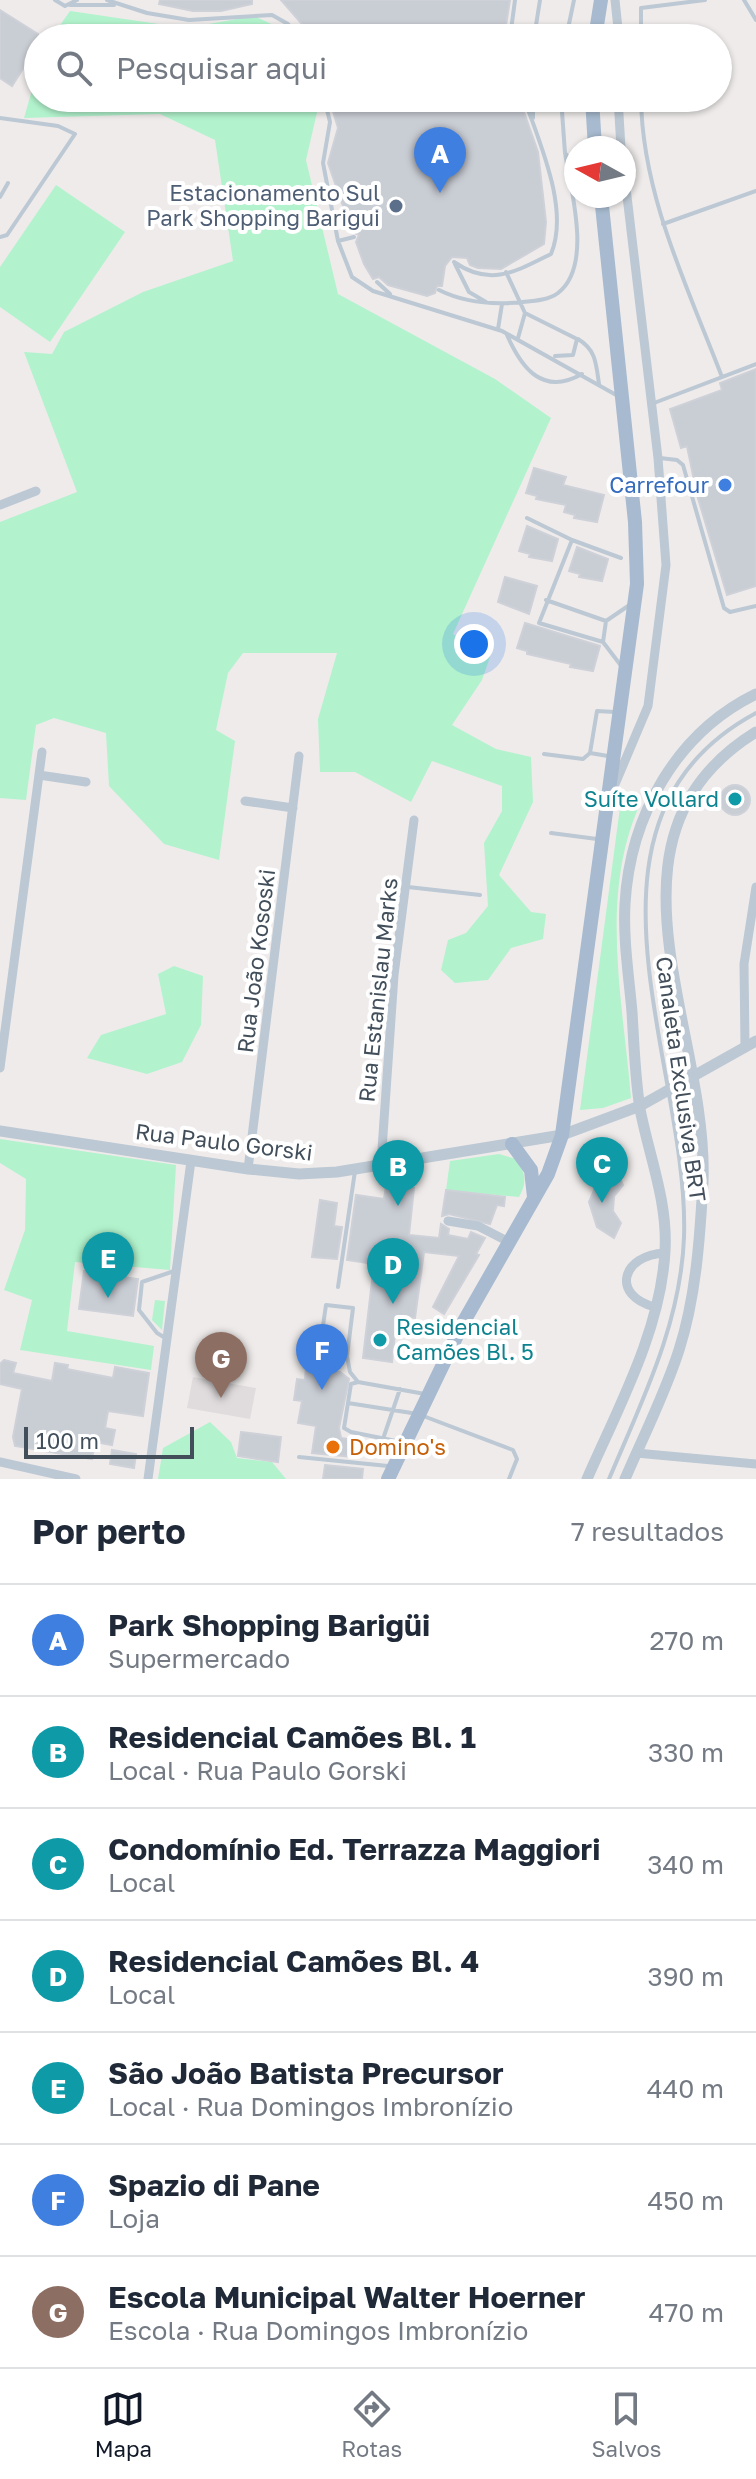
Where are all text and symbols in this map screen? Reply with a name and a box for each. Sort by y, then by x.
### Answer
search box [24,24,732,112]
icon: search [52,46,96,90]
text: Pesquisar aqui [116,50,327,86]
pin: A [414,127,466,193]
north arrow [564,136,636,208]
place label: Estacionamento Sul Park Shopping Barigui [146,179,380,231]
marker: Estacionamento Sul Park Shopping Barigui [387,197,405,215]
place label: Carrefour [609,471,709,498]
marker: Carrefour [716,476,734,494]
your location [454,624,494,664]
place label: Suíte Vollard [584,785,719,812]
marker: Suíte Vollard [726,790,744,808]
street label: Rua João Kososki [231,867,280,1054]
street label: Rua Estanislau Marks [352,876,403,1103]
street label: Canaleta Exclusiva BRT [651,955,712,1204]
street label: Rua Paulo Gorski [134,1117,314,1166]
pin: C [576,1137,628,1203]
pin: B [372,1140,424,1206]
pin: E [82,1232,134,1298]
pin: D [367,1238,419,1304]
place label: Residencial Camões Bl. 5 [396,1313,534,1365]
pin: F [296,1324,348,1390]
marker: Residencial Camões Bl. 5 [371,1331,389,1349]
pin: G [195,1332,247,1398]
scale bar [24,1423,194,1459]
text: 100 m [36,1427,99,1454]
place label: Domino's [349,1433,446,1460]
marker: Domino's [324,1438,342,1456]
text: Por perto [32,1511,186,1551]
text: 7 resultados [571,1516,724,1547]
text: Park Shopping Barigüi [108,1607,430,1643]
text: A [49,1625,67,1656]
text: 270 m [650,1625,724,1656]
text: Supermercado [108,1643,290,1674]
text: Residencial Camões Bl. 1 [108,1719,476,1755]
text: B [49,1737,67,1768]
text: 330 m [648,1737,724,1768]
text: Local · Rua Paulo Gorski [108,1755,407,1786]
text: Condomínio Ed. Terrazza Maggiori [108,1831,600,1867]
text: C [49,1849,67,1880]
text: 340 m [647,1849,724,1880]
text: Local [108,1867,175,1898]
text: Residencial Camões Bl. 4 [108,1943,479,1979]
text: D [49,1961,67,1992]
text: 390 m [647,1961,724,1992]
text: Local [108,1979,175,2010]
text: São João Batista Precursor [108,2055,504,2091]
text: E [50,2073,66,2104]
text: 440 m [647,2073,724,2104]
text: Local · Rua Domingos Imbronízio [108,2091,513,2122]
text: Spazio di Pane [108,2167,320,2203]
text: F [50,2185,66,2216]
text: 450 m [647,2185,724,2216]
text: Loja [108,2203,160,2234]
text: Escola Municipal Walter Hoerner [108,2279,586,2315]
text: G [48,2297,68,2328]
text: 470 m [649,2297,724,2328]
text: Escola · Rua Domingos Imbronízio [108,2315,528,2346]
tab: Mapa [95,2387,152,2462]
tab: Rotas [341,2387,402,2462]
tab: Salvos [591,2387,661,2462]

